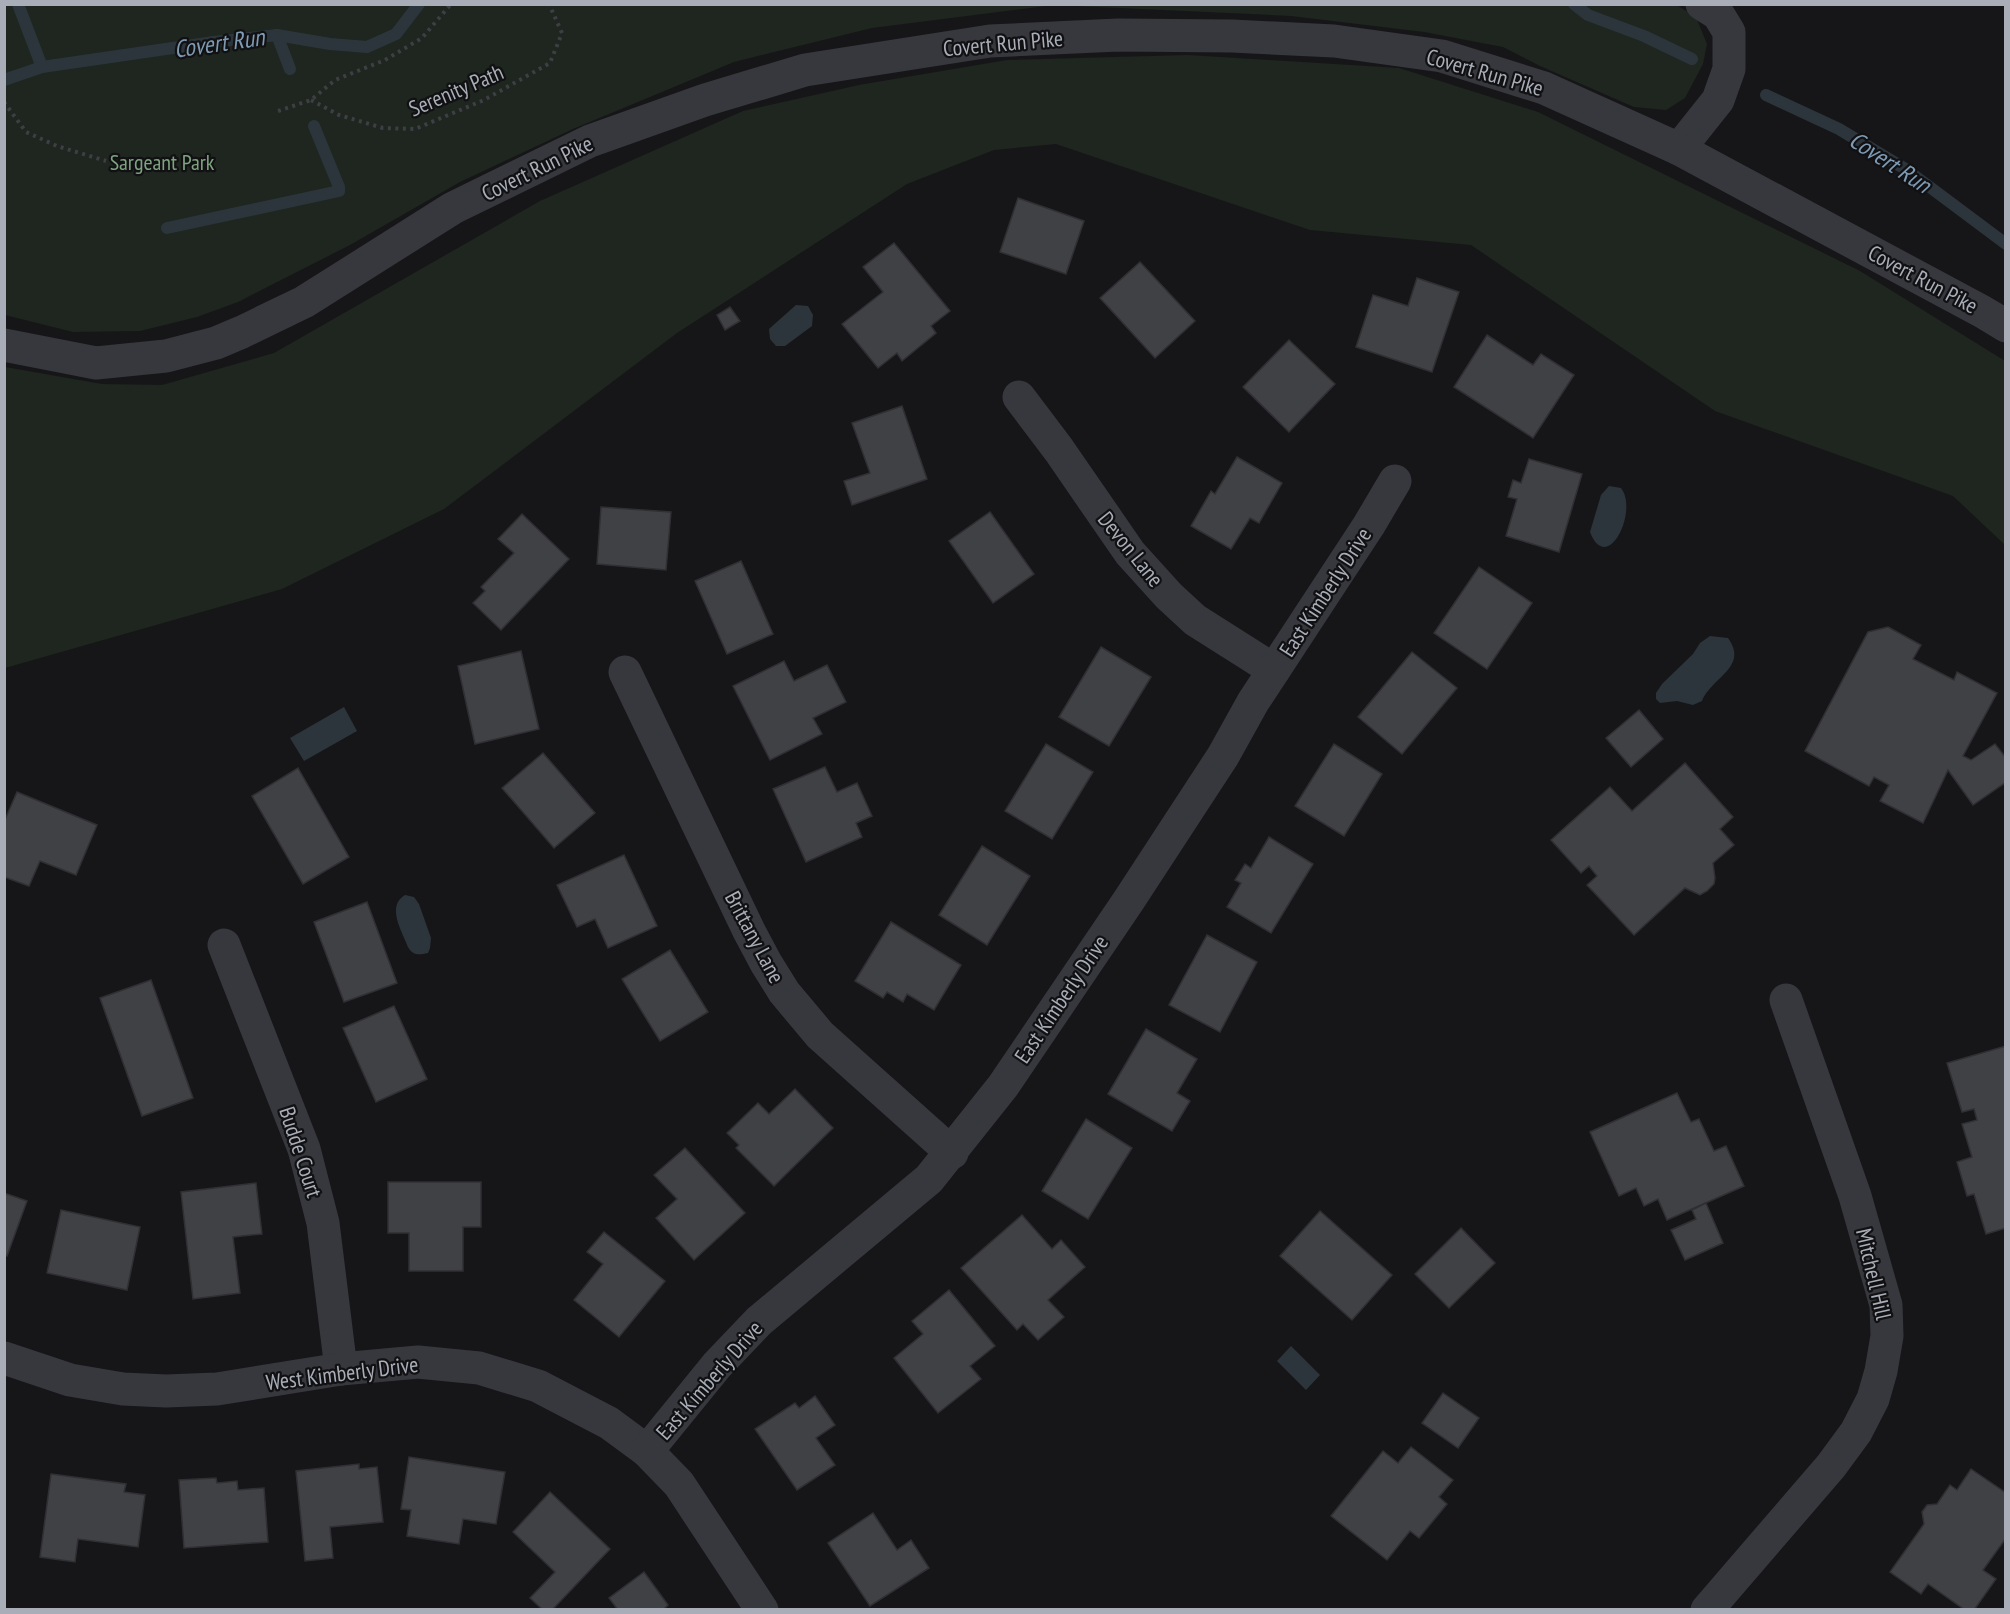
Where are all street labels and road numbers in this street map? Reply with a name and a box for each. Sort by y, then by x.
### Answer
street label: Covert Run Pike [942,24,1064,62]
street label: Covert Run Pike [1423,42,1547,102]
street label: Serenity Path [404,58,508,122]
street label: Covert Run Pike [477,129,597,207]
street label: Covert Run Pike [1863,238,1983,320]
street label: Devon Lane [1092,506,1170,592]
street label: East Kimberly Drive [1273,522,1377,662]
street label: Brittany Lane [719,886,791,988]
street label: East Kimberly Drive [1008,930,1114,1068]
street label: Budde Court [273,1103,329,1201]
street label: Mitchell Hill [1850,1226,1898,1323]
street label: East Kimberly Drive [650,1315,768,1445]
street label: West Kimberly Drive [264,1350,420,1396]

